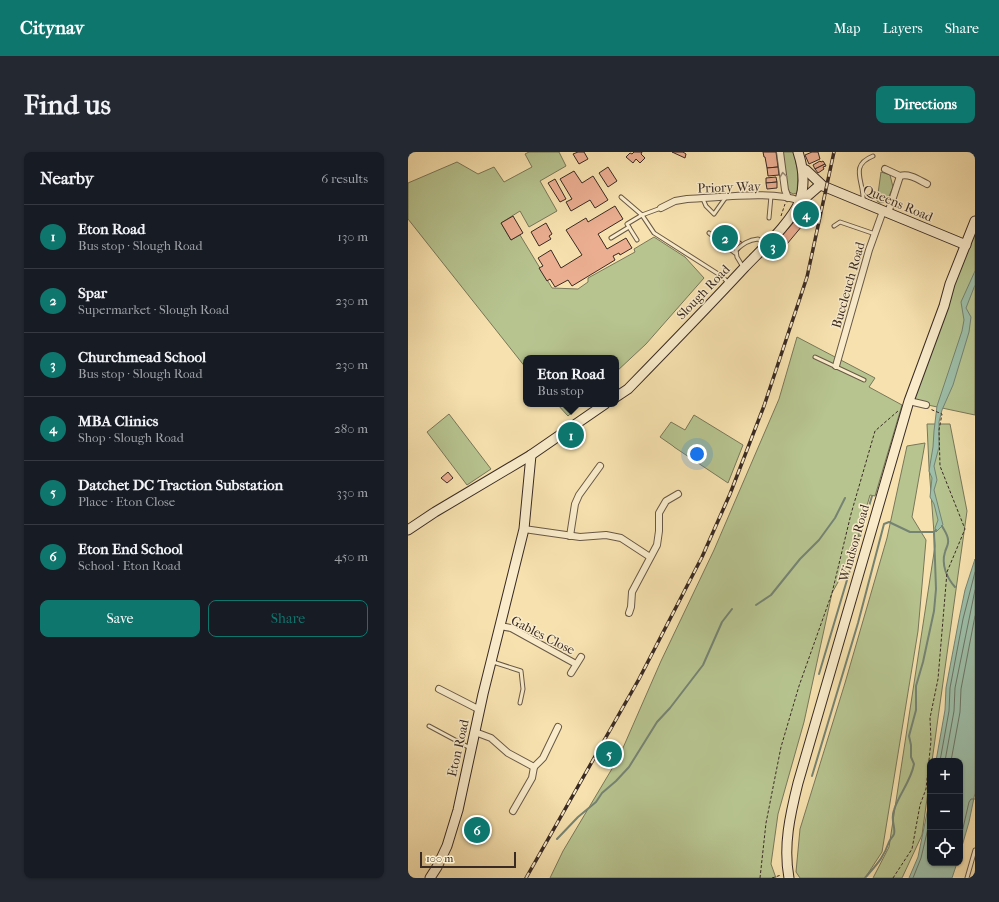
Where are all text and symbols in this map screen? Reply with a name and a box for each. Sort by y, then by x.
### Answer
text: Citynav [20,17,84,39]
text: Map [834,20,861,37]
text: Layers [883,20,923,37]
text: Share [945,20,979,37]
button: Directions [876,86,975,123]
text: Find us [24,88,111,121]
text: Nearby [40,168,94,188]
text: 6 results [321,171,368,186]
one-way arrow [779,172,788,178]
street label: Priory Way [697,178,762,196]
street label: Queens Road [861,182,936,225]
pin: 4 [793,199,819,229]
text: Eton Road [78,220,145,238]
pin: 2 [712,223,738,253]
text: 1 [51,229,55,244]
text: 130 m [337,229,368,244]
pin: 3 [760,231,786,261]
text: Bus stop · Slough Road [78,238,203,253]
street label: Buccleuch Road [829,239,868,330]
street label: Slough Road [673,261,733,322]
text: Spar [78,284,107,302]
text: 2 [50,293,56,308]
text: 230 m [335,293,368,308]
text: Supermarket · Slough Road [78,302,229,317]
text: Churchmead School [78,348,206,366]
popup [523,355,619,407]
text: 3 [50,357,56,372]
text: 230 m [335,357,368,372]
text: Eton Road [537,365,605,383]
text: Bus stop · Slough Road [78,366,203,381]
text: Bus stop [537,383,584,398]
text: MBA Clinics [78,412,158,430]
pin: 1 [558,420,584,450]
text: 4 [49,421,57,436]
text: 280 m [334,421,368,436]
text: Shop · Slough Road [78,430,184,445]
your location [687,444,707,464]
text: Datchet DC Traction Substation [78,476,283,494]
text: 5 [50,485,56,500]
text: 330 m [337,485,368,500]
text: Place · Eton Close [78,494,175,509]
street label: Windsor Road [836,502,872,584]
text: Eton End School [78,540,183,558]
text: 6 [49,549,57,564]
text: 450 m [334,549,368,564]
text: School · Eton Road [78,558,181,573]
button: Save [40,600,200,637]
button: Share [208,600,368,637]
street label: Gables Close [509,613,578,658]
street label: Eton Road [444,717,472,778]
pin: 5 [596,739,622,769]
map controls [927,758,963,866]
button: + [927,758,963,794]
button: − [927,794,963,830]
pin: 6 [464,815,490,845]
button: locate [927,830,963,866]
scale bar [420,850,516,869]
text: 100 m [426,852,454,865]

